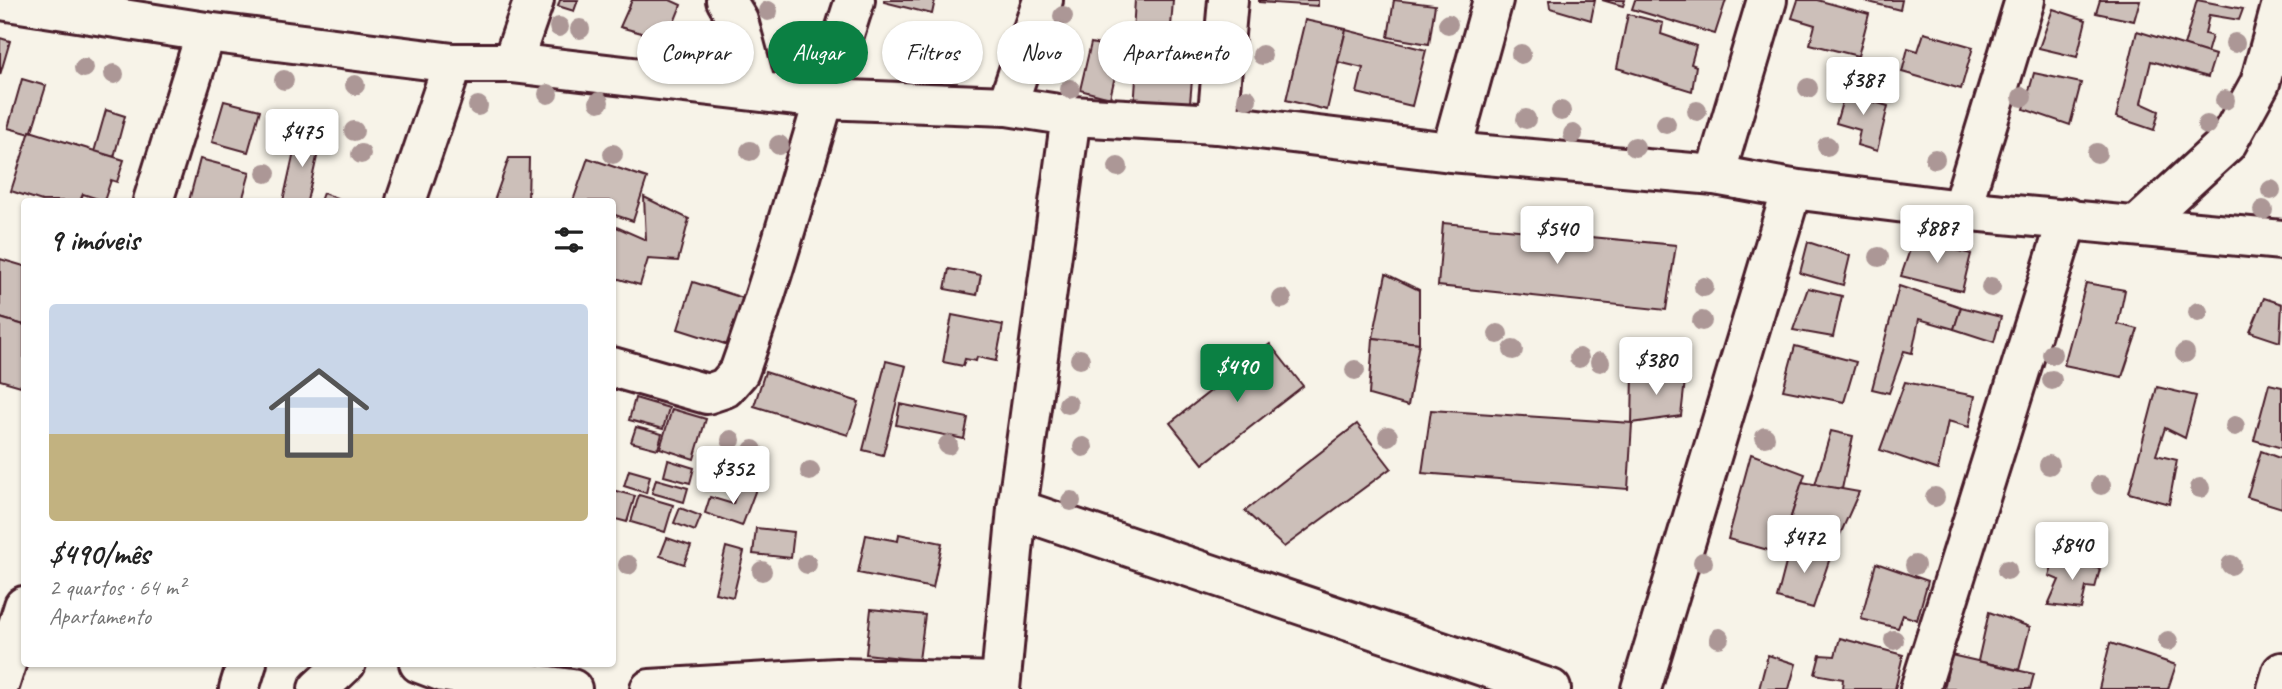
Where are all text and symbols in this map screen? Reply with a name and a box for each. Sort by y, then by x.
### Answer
chip: Comprar [637,21,754,84]
chip: Alugar [768,21,868,84]
chip: Filtros [882,21,983,84]
chip: Novo [997,21,1084,84]
chip: Apartamento [1098,21,1253,84]
pin: $387 [1822,58,1904,117]
text: $387 [1842,65,1884,94]
pin: $475 [261,110,343,169]
text: $475 [282,117,322,146]
pin: $887 [1896,205,1978,265]
pin: $540 [1516,206,1598,266]
text: $887 [1916,213,1958,242]
text: $540 [1536,214,1578,243]
text: 9 imóveis [49,221,139,259]
icon: filters [550,221,588,259]
pin: $380 [1615,338,1697,397]
pin: $490 [1196,344,1278,404]
text: $380 [1635,345,1677,374]
icon: home [256,350,382,476]
text: $490 [1216,352,1258,381]
pin: $352 [692,447,774,506]
text: $352 [712,454,754,483]
pin: $472 [1763,516,1845,575]
pin: $840 [2031,522,2113,582]
text: $472 [1783,523,1825,552]
text: $840 [2051,530,2093,559]
text: $490/mês [49,535,150,573]
text: 2 quartos · 64 m² [49,573,185,602]
text: Apartamento [49,602,151,631]

